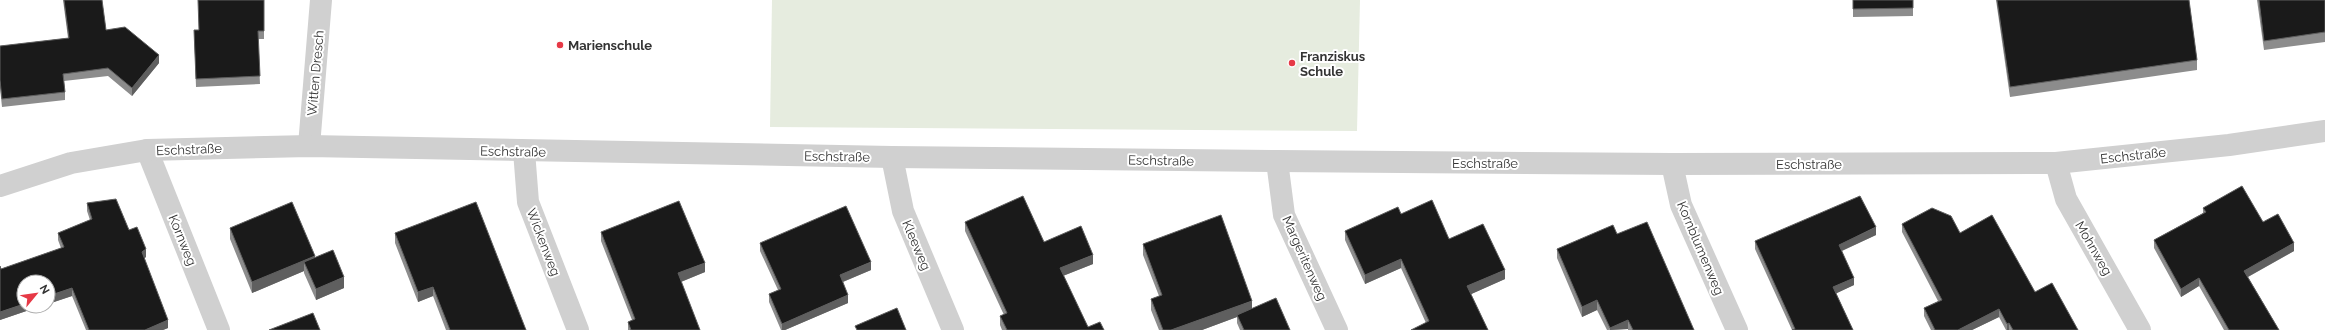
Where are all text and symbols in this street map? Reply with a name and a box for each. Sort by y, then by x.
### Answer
street label: Witten Dresch [304,30,327,116]
place label: Marienschule [568,38,652,53]
marker: Marienschule [555,40,565,50]
place label: Franziskus Schule [1300,49,1366,79]
marker: Franziskus Schule [1287,58,1297,68]
street label: Eschstraße [156,141,223,158]
street label: Eschstraße [480,143,546,160]
street label: Eschstraße [2099,145,2167,166]
street label: Eschstraße [804,148,870,165]
street label: Eschstraße [1128,152,1194,169]
street label: Eschstraße [1452,156,1518,171]
street label: Eschstraße [1776,157,1842,172]
street label: Kornblumenweg [1674,199,1727,297]
street label: Wickenweg [524,206,563,278]
street label: Kornweg [166,212,200,268]
street label: Margeritenweg [1279,214,1330,303]
street label: Kleeweg [899,218,934,273]
street label: Mohnweg [2072,218,2115,278]
north arrow [16,274,56,314]
text: N [37,283,52,296]

